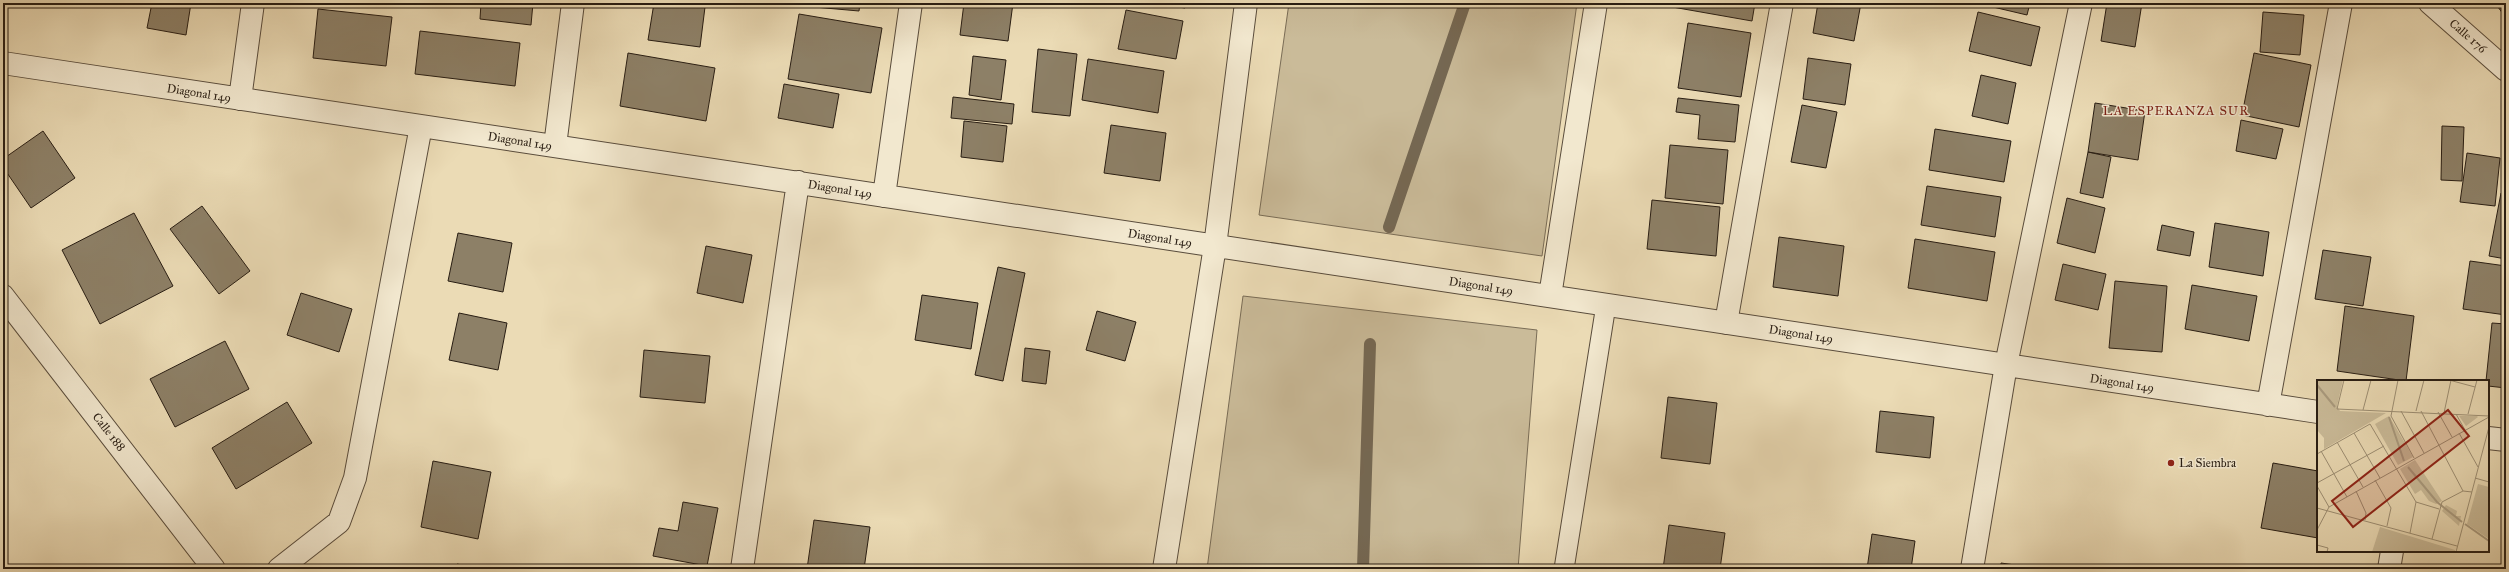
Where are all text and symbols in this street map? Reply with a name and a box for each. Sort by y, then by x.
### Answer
street label: Calle 176 [2447,16,2490,56]
street label: Diagonal 149 [166,81,232,106]
district label: LA ESPERANZA SUR [2103,103,2249,119]
street label: Diagonal 149 [487,129,553,154]
street label: Diagonal 149 [807,177,873,202]
street label: Diagonal 149 [1127,226,1193,251]
street label: Diagonal 149 [1448,274,1514,299]
street label: Diagonal 149 [1768,322,1834,347]
street label: Diagonal 149 [2089,371,2155,396]
inset map [2317,380,2489,552]
street label: Calle 188 [90,410,128,454]
place label: La Siembra [2179,456,2237,470]
marker: La Siembra [2166,458,2176,468]

